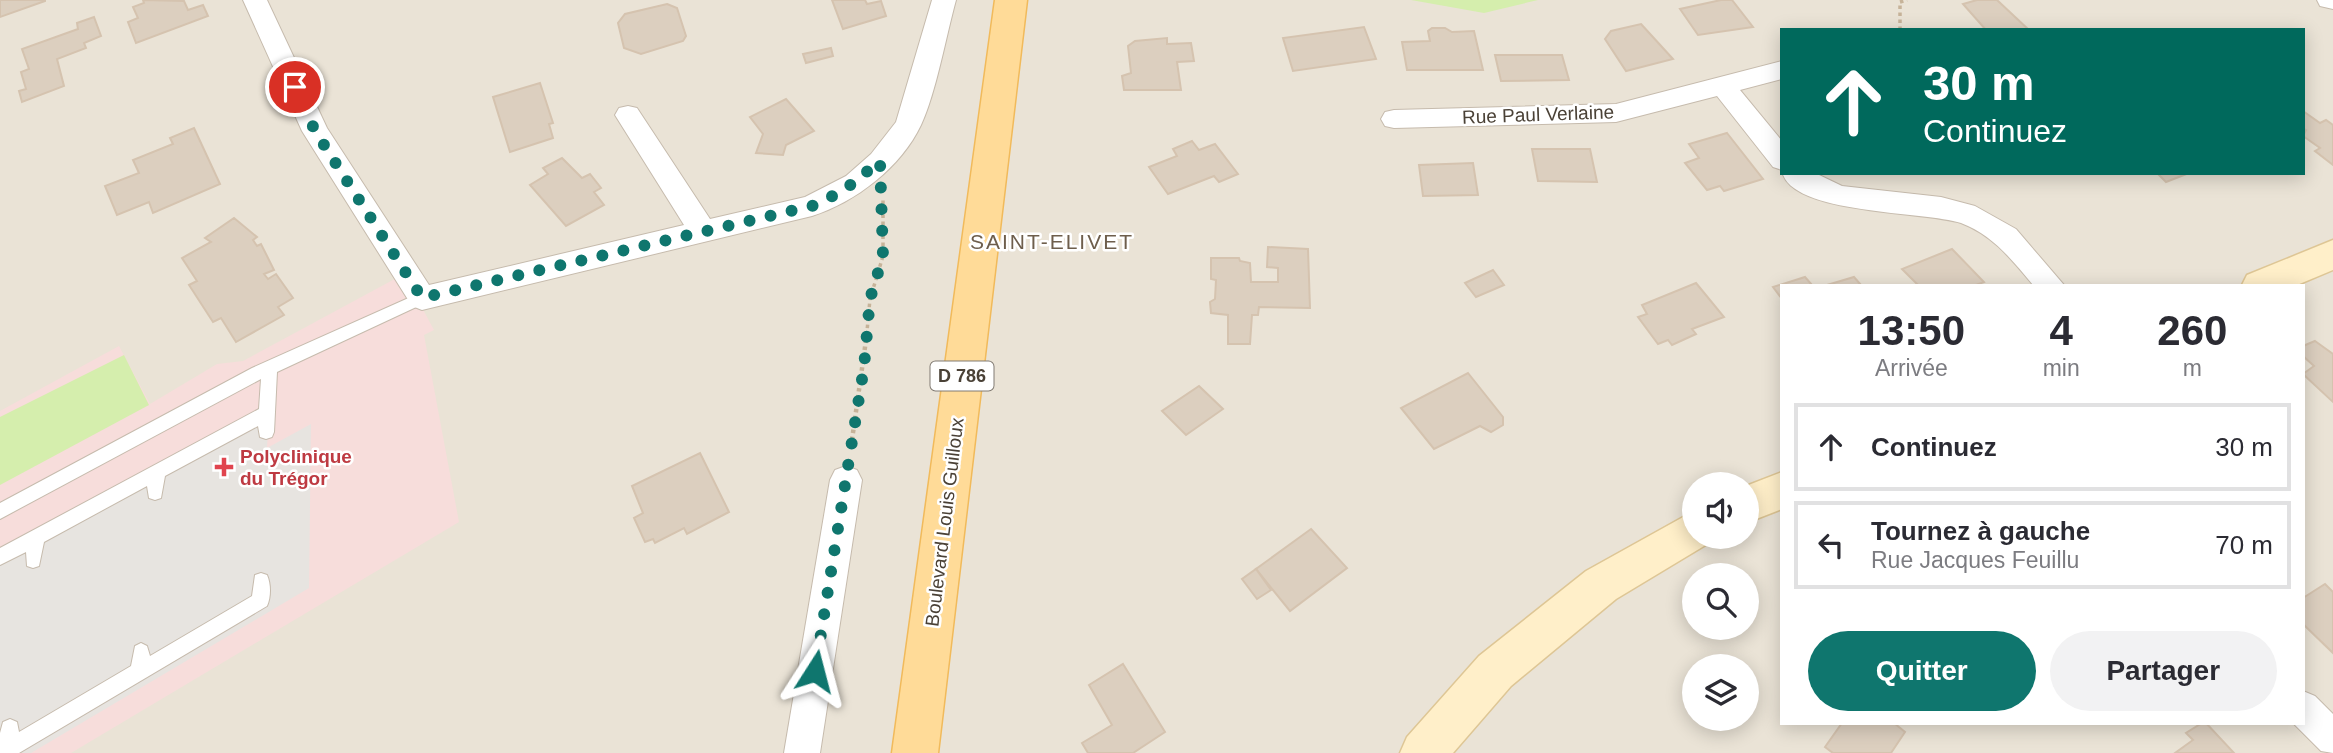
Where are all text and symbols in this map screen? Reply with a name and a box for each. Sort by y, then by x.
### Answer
icon: ahead [1808,56,1899,147]
text: 30 m [1923,56,2035,110]
pin [265,57,325,117]
icon: arrive [276,68,314,106]
street label: Rue Paul Verlaine [1462,101,1614,128]
text: Continuez [1923,113,2067,149]
district label: SAINT-ELIVET [970,230,1134,253]
text: 13:50 [1858,307,1965,354]
text: 4 [2049,307,2073,354]
text: 260 [2157,307,2227,354]
text: Arrivée [1875,355,1948,381]
text: min [2043,355,2080,381]
text: m [2183,355,2202,381]
road number: D 786 [930,362,993,390]
street label: Boulevard Louis Guilloux [921,416,968,628]
icon: ahead [1812,428,1850,466]
text: Continuez [1871,432,1997,462]
text: 30 m [2215,432,2273,462]
place label: Polyclinique du Trégor [240,446,352,489]
marker: Polyclinique du Trégor [214,457,234,477]
map controls [1682,472,1759,731]
button: sound [1682,472,1759,549]
text: Tournez à gauche [1871,516,2090,546]
icon: left [1812,526,1850,564]
text: 70 m [2215,530,2273,560]
text: Rue Jacques Feuillu [1871,547,2079,573]
button: search [1682,563,1759,640]
button: Quitter [1808,631,2036,711]
button: Partager [2050,631,2277,711]
position arrow [778,634,852,708]
button: layers [1682,654,1759,731]

